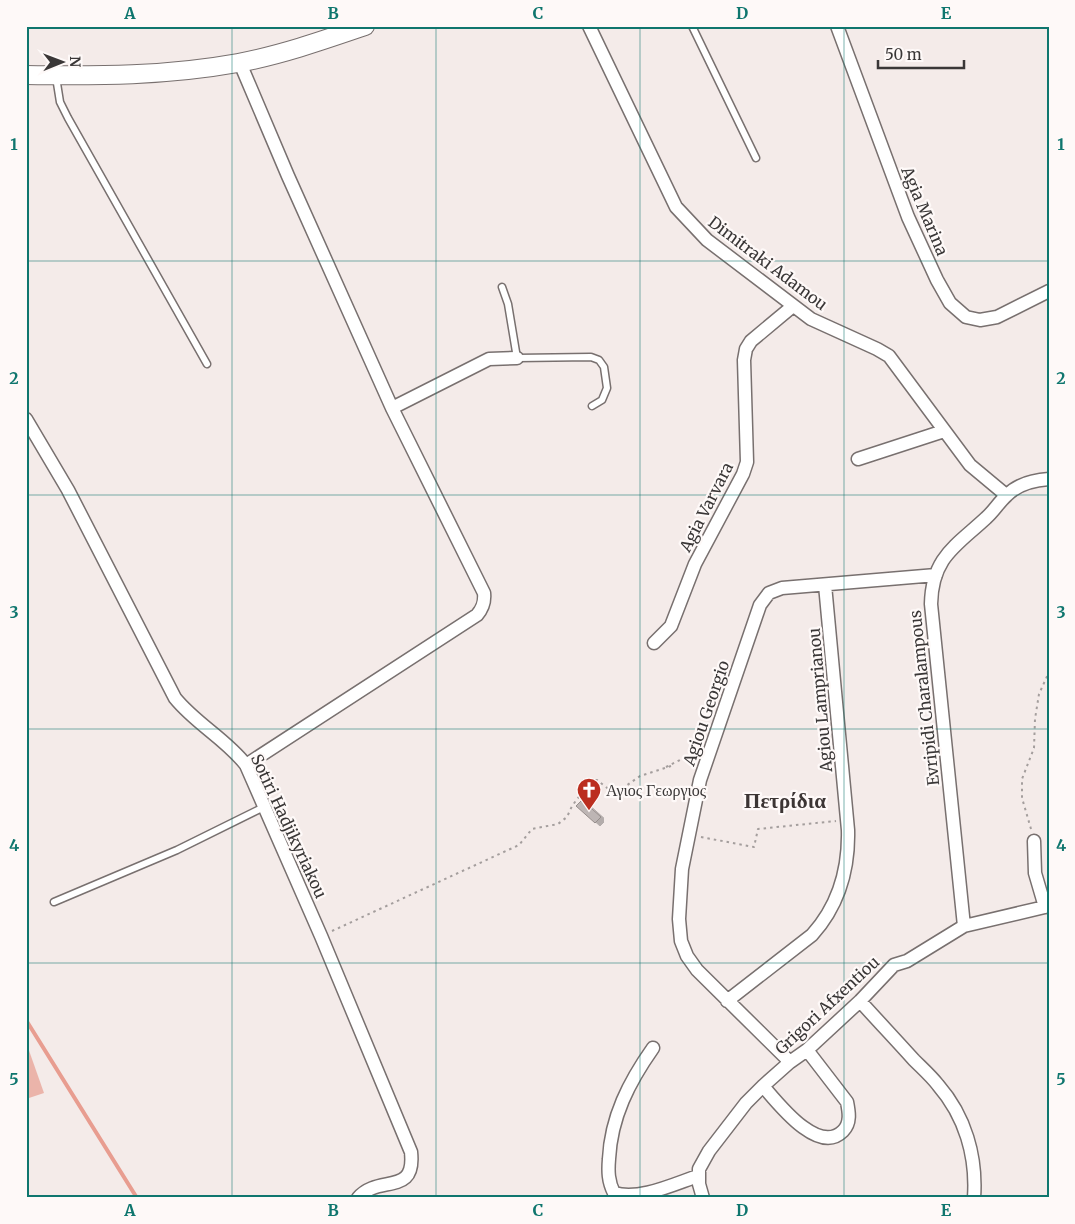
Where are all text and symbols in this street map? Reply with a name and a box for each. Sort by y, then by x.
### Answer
text: A [123,3,136,23]
text: B [327,3,339,23]
text: C [533,3,543,23]
text: D [736,3,748,23]
text: E [941,3,952,23]
north arrow [38,38,88,88]
scale bar [878,38,964,70]
text: 50 m [885,45,922,64]
text: N [66,56,84,67]
text: 1 [10,134,18,154]
text: 1 [1057,134,1065,154]
street label: Agia Marina [897,163,953,259]
street label: Dimitraki Adamou [705,212,831,314]
text: 2 [9,368,19,388]
text: 2 [1056,368,1066,388]
street label: Agia Varvara [674,459,737,556]
text: 3 [9,602,19,622]
text: 3 [1056,602,1066,622]
street label: Evripidi Charalampous [905,609,943,787]
street label: Agiou Lamprianou [804,627,836,774]
street label: Agiou Georgio [678,658,733,769]
street label: Sotiri Hadjikyriakou [247,751,331,901]
church icon: Αγιος Γεωργιος [576,777,602,811]
place label: Αγιος Γεωργιος [606,780,707,800]
district label: Πετρίδια [744,787,826,814]
text: 4 [9,835,19,855]
text: 4 [1056,835,1066,855]
street label: Grigori Afxentiou [771,952,883,1058]
text: 5 [9,1069,19,1089]
text: 5 [1056,1069,1066,1089]
text: A [123,1200,136,1220]
text: B [327,1200,339,1220]
text: C [533,1200,543,1220]
text: D [736,1200,748,1220]
text: E [941,1200,952,1220]

